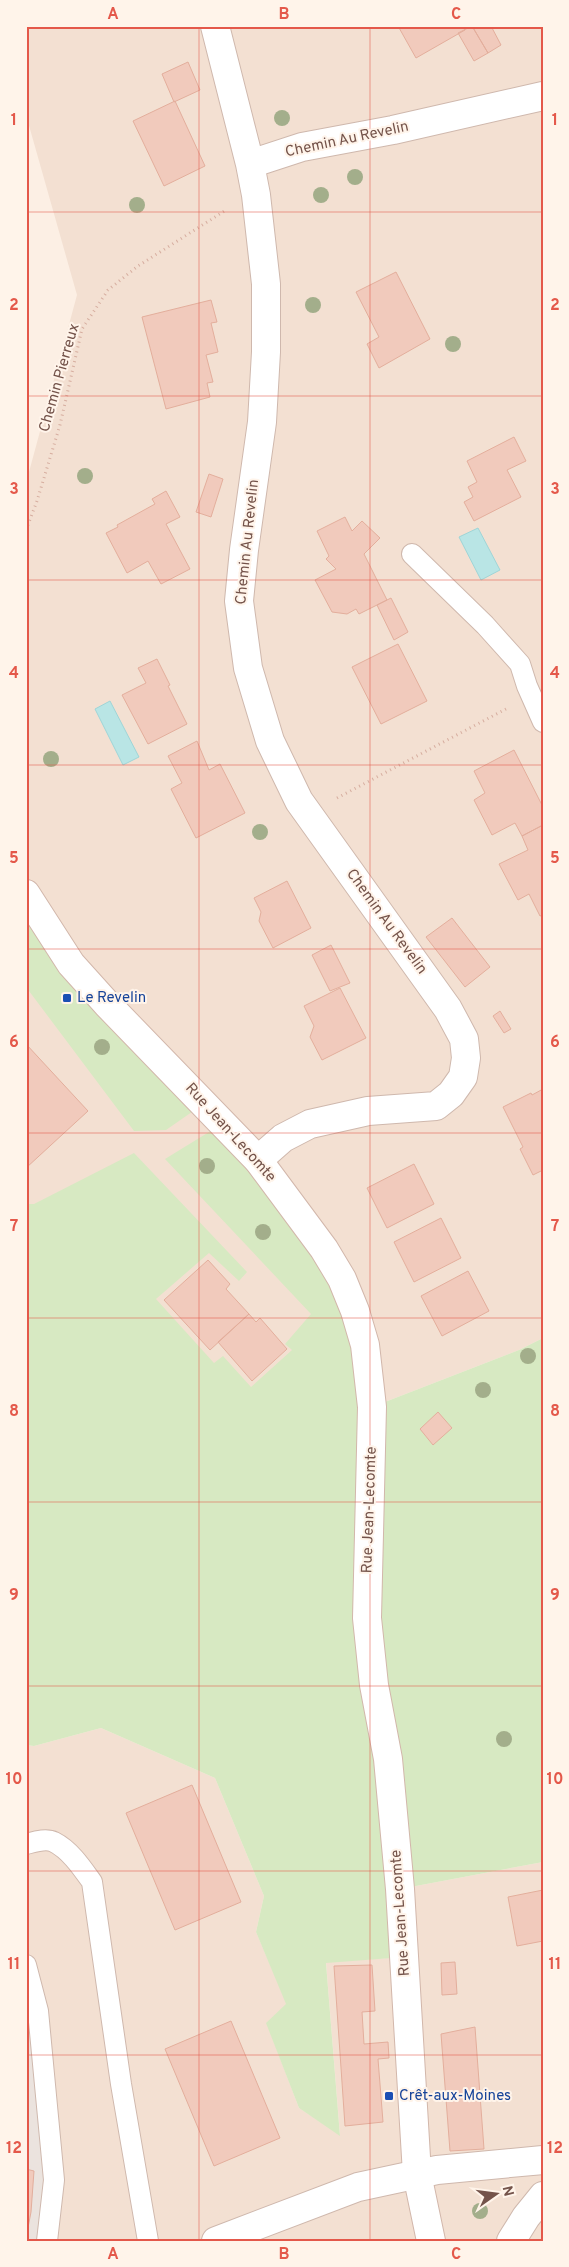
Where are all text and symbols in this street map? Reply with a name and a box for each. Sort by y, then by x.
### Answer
text: A [107,5,119,25]
text: B [278,5,290,25]
text: C [451,5,461,25]
text: 1 [11,111,17,131]
text: 1 [552,111,558,131]
street label: Chemin Au Revelin [284,118,410,162]
text: 2 [9,296,19,316]
text: 2 [550,296,560,316]
street label: Chemin Pierreux [35,321,85,435]
street label: Chemin Au Revelin [232,478,264,606]
text: 3 [9,480,19,500]
text: 3 [550,480,560,500]
text: 4 [9,664,19,684]
text: 4 [550,664,560,684]
text: 5 [9,849,19,869]
text: 5 [550,849,560,869]
street label: Chemin Au Revelin [341,866,431,978]
place label: Le Revelin [77,989,146,1008]
marker: Le Revelin [61,992,73,1004]
text: 6 [9,1033,19,1053]
text: 6 [550,1033,560,1053]
street label: Rue Jean-Lecomte [180,1079,280,1187]
text: 7 [10,1217,18,1237]
text: 7 [551,1217,559,1237]
text: 8 [9,1402,19,1422]
text: 8 [550,1402,560,1422]
street label: Rue Jean-Lecomte [358,1446,382,1574]
text: 9 [9,1586,19,1606]
text: 9 [550,1586,560,1606]
text: 10 [6,1770,22,1790]
text: 10 [547,1770,563,1790]
street label: Rue Jean-Lecomte [387,1849,415,1977]
text: 11 [8,1955,20,1975]
text: 11 [549,1955,561,1975]
place label: Crêt-aux-Moines [399,2087,511,2106]
marker: Crêt-aux-Moines [383,2090,395,2102]
text: 12 [6,2139,22,2159]
text: 12 [547,2139,563,2159]
north arrow [472,2170,522,2220]
text: N [498,2184,517,2198]
text: A [107,2245,119,2265]
text: B [278,2245,290,2265]
text: C [451,2245,461,2265]

